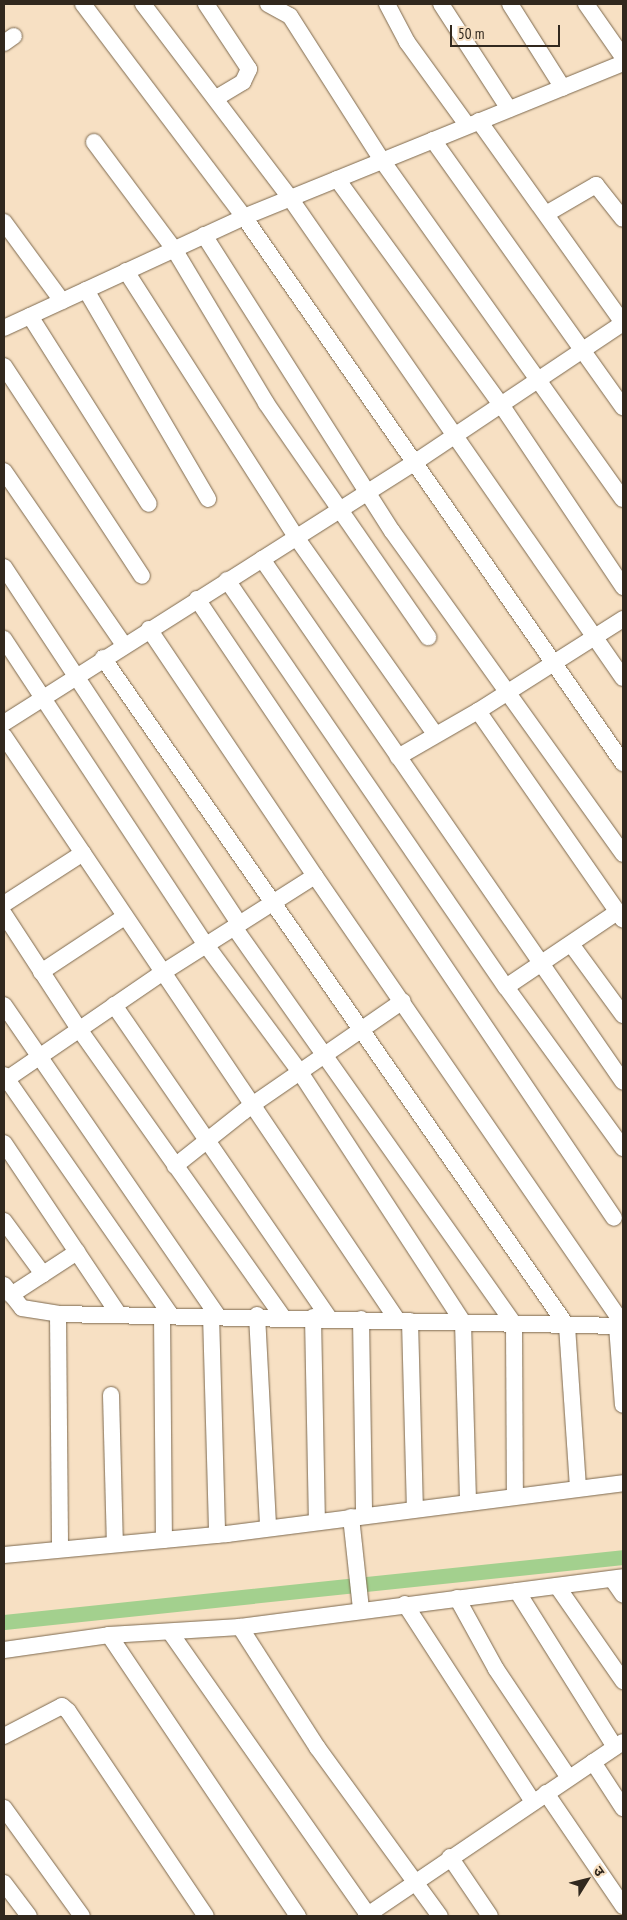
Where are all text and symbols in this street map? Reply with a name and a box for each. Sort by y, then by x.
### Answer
scale bar [452,15,562,47]
text: 50 m [458,24,484,43]
north arrow [562,1855,612,1905]
text: उ [589,1863,609,1880]

